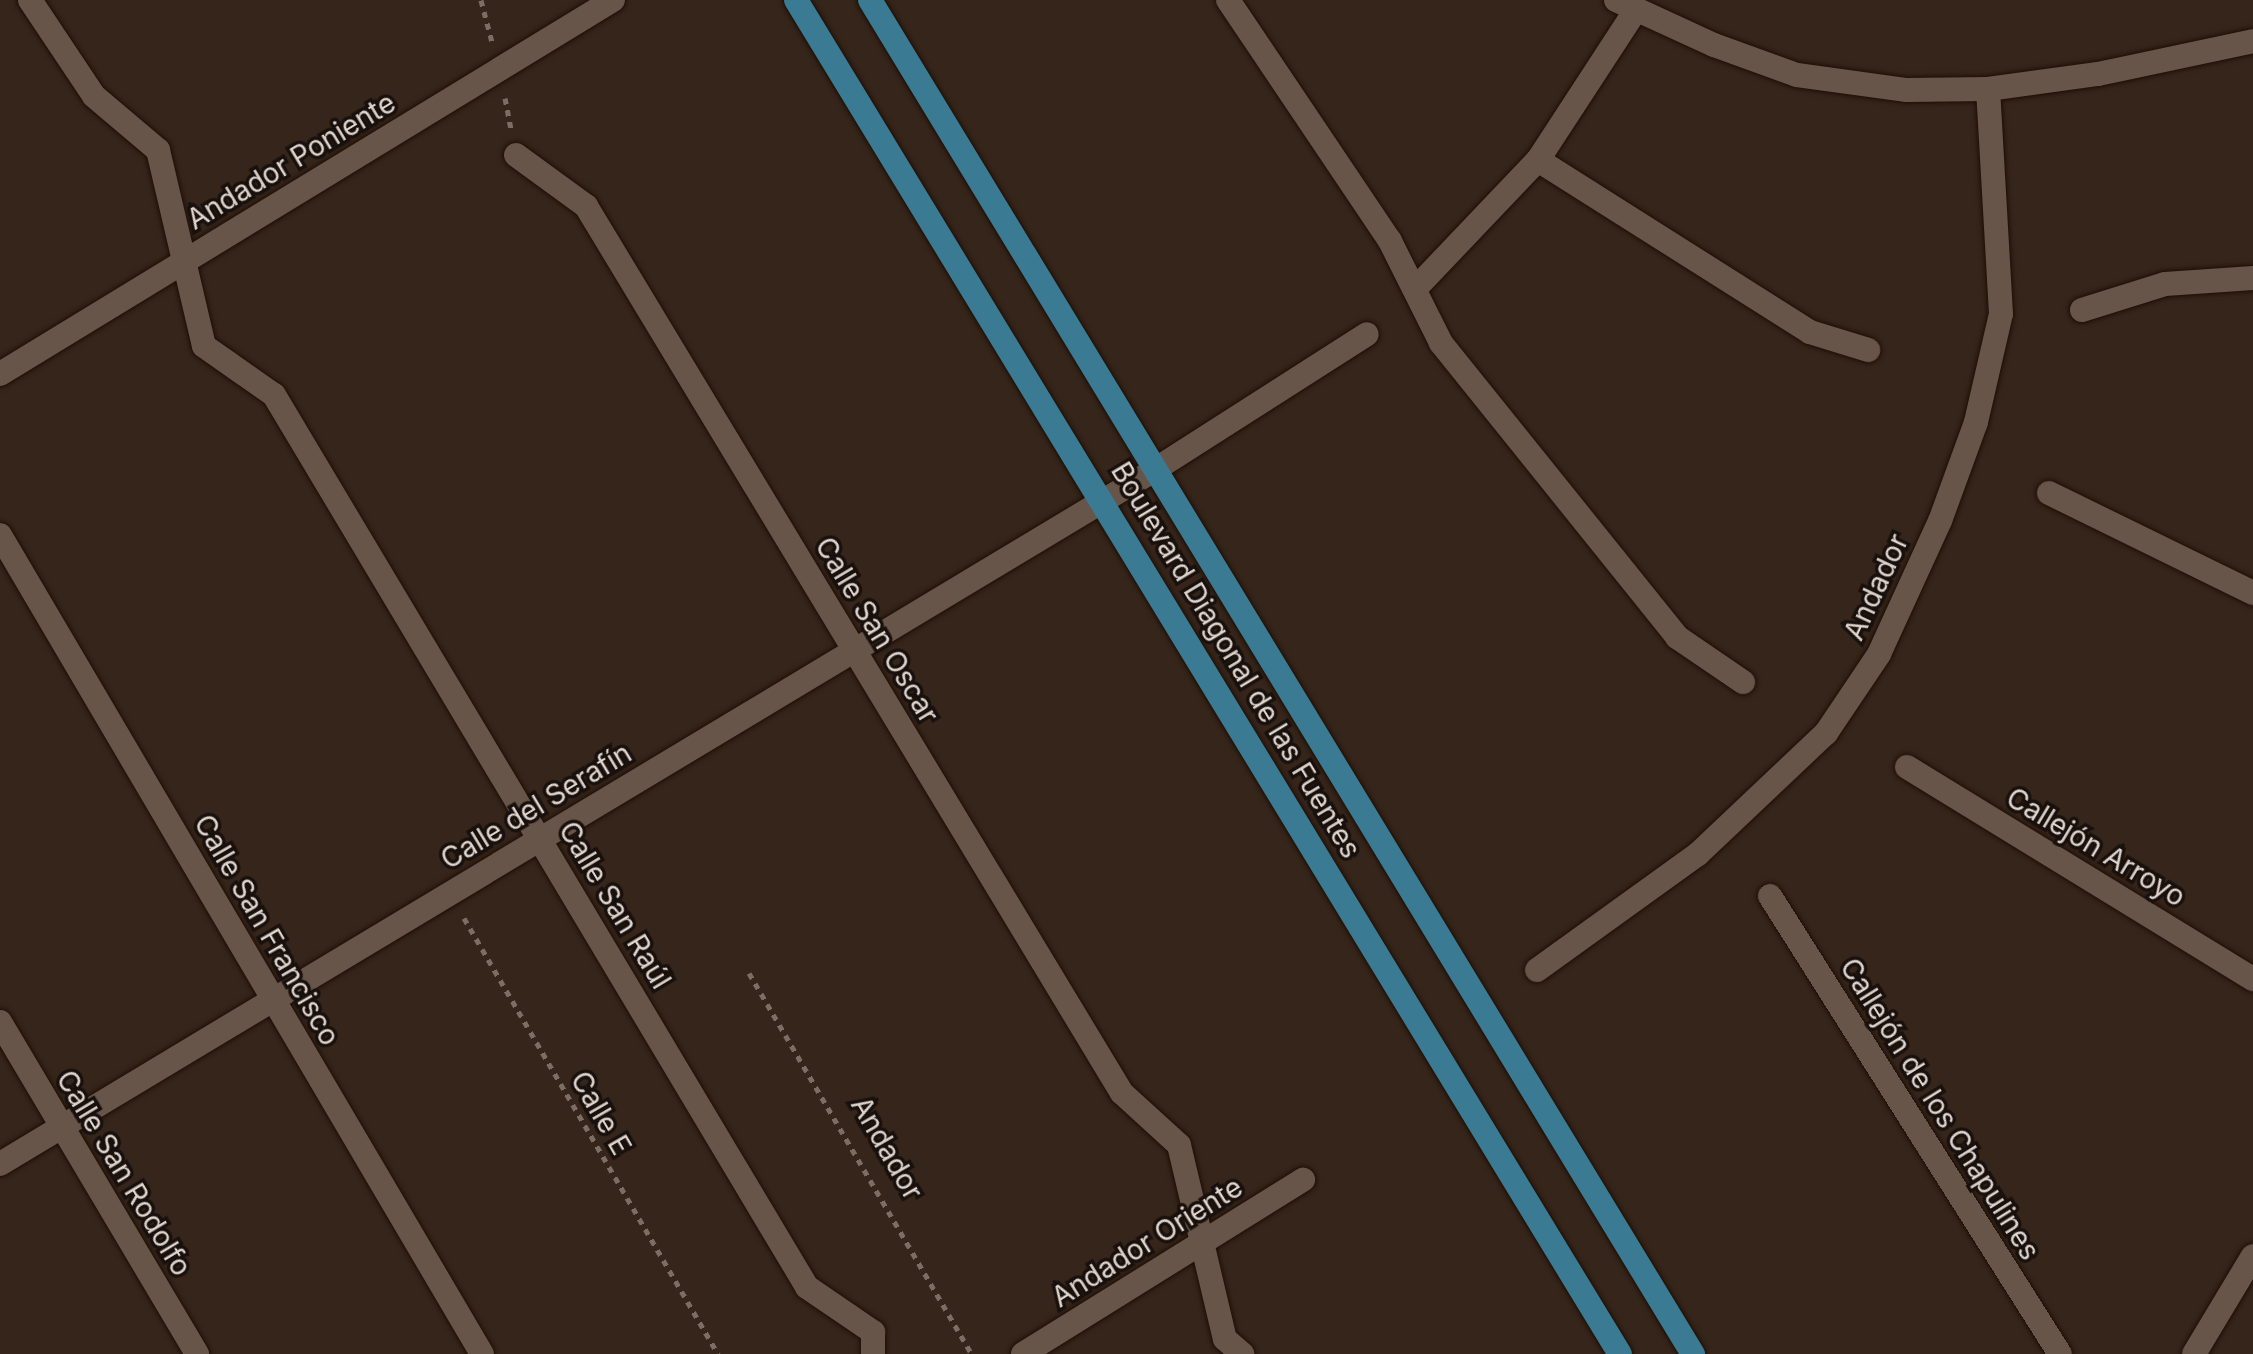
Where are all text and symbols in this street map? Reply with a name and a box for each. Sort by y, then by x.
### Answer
street label: Andador Poniente [181,86,401,236]
street label: Boulevard Diagonal de las Fuentes [1104,456,1368,864]
street label: Andador [1837,529,1915,645]
street label: Calle San Oscar [808,531,946,729]
street label: Calle del Serafín [435,736,637,876]
street label: Callejón Arroyo [2000,780,2192,914]
street label: Calle San Francisco [187,809,347,1051]
street label: Calle San Raúl [552,815,678,995]
street label: Callejón de los Chapulines [1833,952,2047,1266]
street label: Calle San Rodolfo [49,1064,199,1282]
street label: Calle E [564,1065,638,1161]
street label: Andador [844,1091,930,1205]
street label: Andador Oriente [1046,1170,1248,1314]

